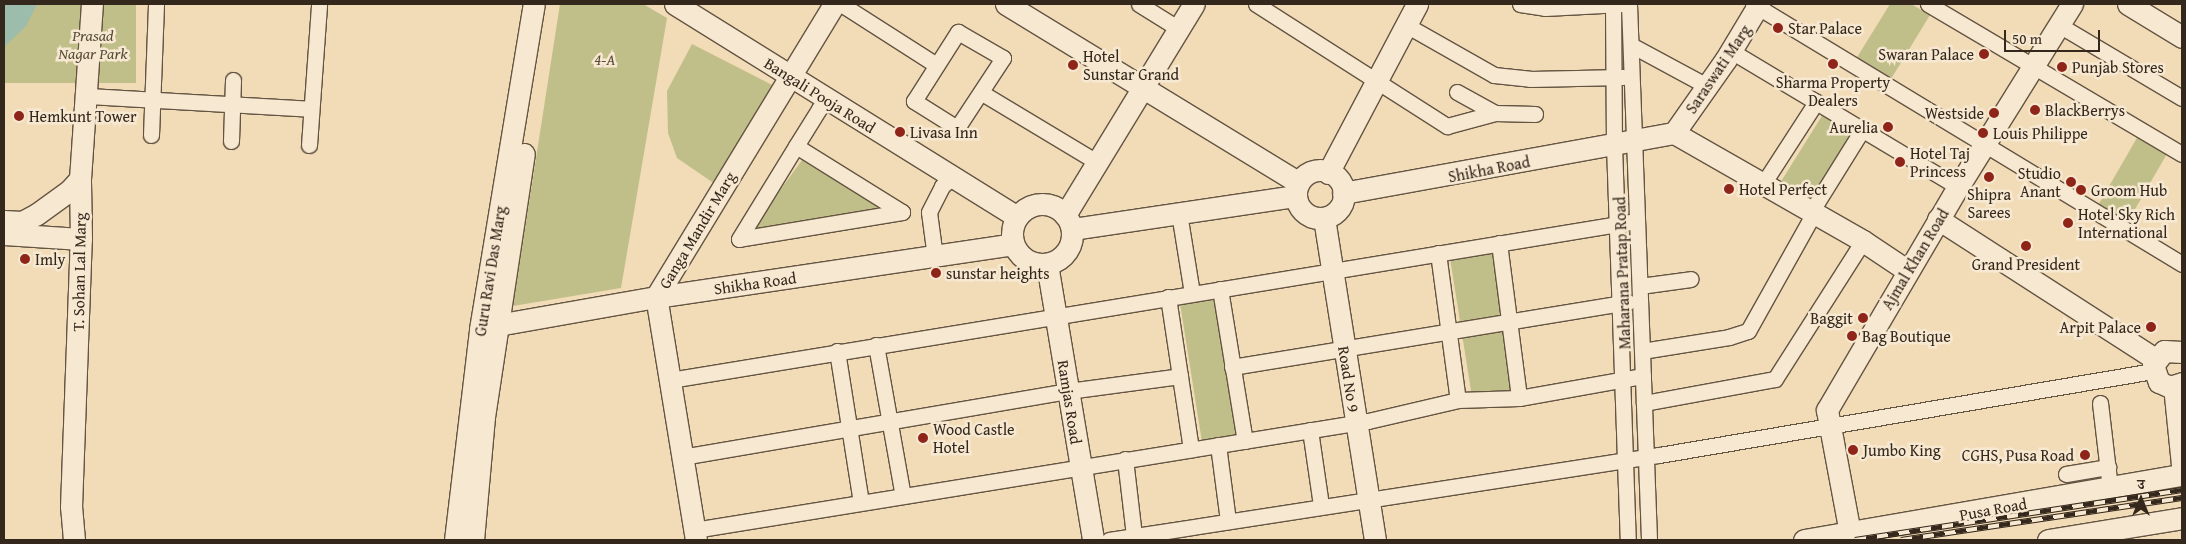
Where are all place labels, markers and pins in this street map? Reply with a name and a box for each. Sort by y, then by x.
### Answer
place label: Star Palace [1788,18,1862,38]
marker: Star Palace [1772,22,1784,34]
place label: Swaran Palace [1878,44,1974,64]
place label: Hotel Sunstar Grand [1083,46,1179,84]
marker: Swaran Palace [1978,48,1990,60]
place label: Punjab Stores [2072,57,2164,77]
marker: Sharma Property Dealers [1827,58,1839,70]
marker: Hotel Sunstar Grand [1067,59,1079,71]
marker: Punjab Stores [2056,61,2068,73]
place label: Sharma Property Dealers [1776,72,1890,110]
place label: BlackBerrys [2045,100,2125,120]
place label: Westside [1925,103,1984,123]
marker: BlackBerrys [2029,104,2041,116]
place label: Hemkunt Tower [29,106,137,126]
marker: Westside [1988,107,2000,119]
marker: Hemkunt Tower [13,110,25,122]
place label: Aurelia [1829,117,1878,137]
marker: Aurelia [1882,121,1894,133]
place label: Livasa Inn [910,122,978,142]
place label: Louis Philippe [1993,123,2088,143]
marker: Livasa Inn [894,126,906,138]
marker: Louis Philippe [1977,127,1989,139]
place label: Hotel Taj Princess [1910,143,1970,181]
marker: Hotel Taj Princess [1894,156,1906,168]
place label: Studio Anant [2018,163,2061,201]
marker: Shipra Sarees [1983,171,1995,183]
marker: Studio Anant [2065,176,2077,188]
place label: Hotel Perfect [1739,179,1827,199]
place label: Groom Hub [2091,180,2167,200]
marker: Hotel Perfect [1723,183,1735,195]
place label: Shipra Sarees [1967,184,2011,222]
marker: Groom Hub [2075,184,2087,196]
place label: Hotel Sky Rich International [2078,204,2175,242]
marker: Hotel Sky Rich International [2062,217,2074,229]
marker: Grand President [2020,240,2032,252]
place label: Imly [35,249,65,269]
marker: Imly [19,253,31,265]
place label: Grand President [1972,254,2080,274]
place label: sunstar heights [946,263,1050,283]
marker: sunstar heights [930,267,942,279]
place label: Baggit [1810,308,1853,328]
marker: Baggit [1857,312,1869,324]
place label: Arpit Palace [2060,317,2141,337]
marker: Arpit Palace [2145,321,2157,333]
place label: Bag Boutique [1862,326,1951,346]
marker: Bag Boutique [1846,330,1858,342]
place label: Wood Castle Hotel [933,419,1015,457]
marker: Wood Castle Hotel [917,432,929,444]
place label: Jumbo King [1863,440,1941,460]
marker: Jumbo King [1847,444,1859,456]
place label: CGHS, Pusa Road [1962,445,2074,465]
marker: CGHS, Pusa Road [2078,448,2092,462]

